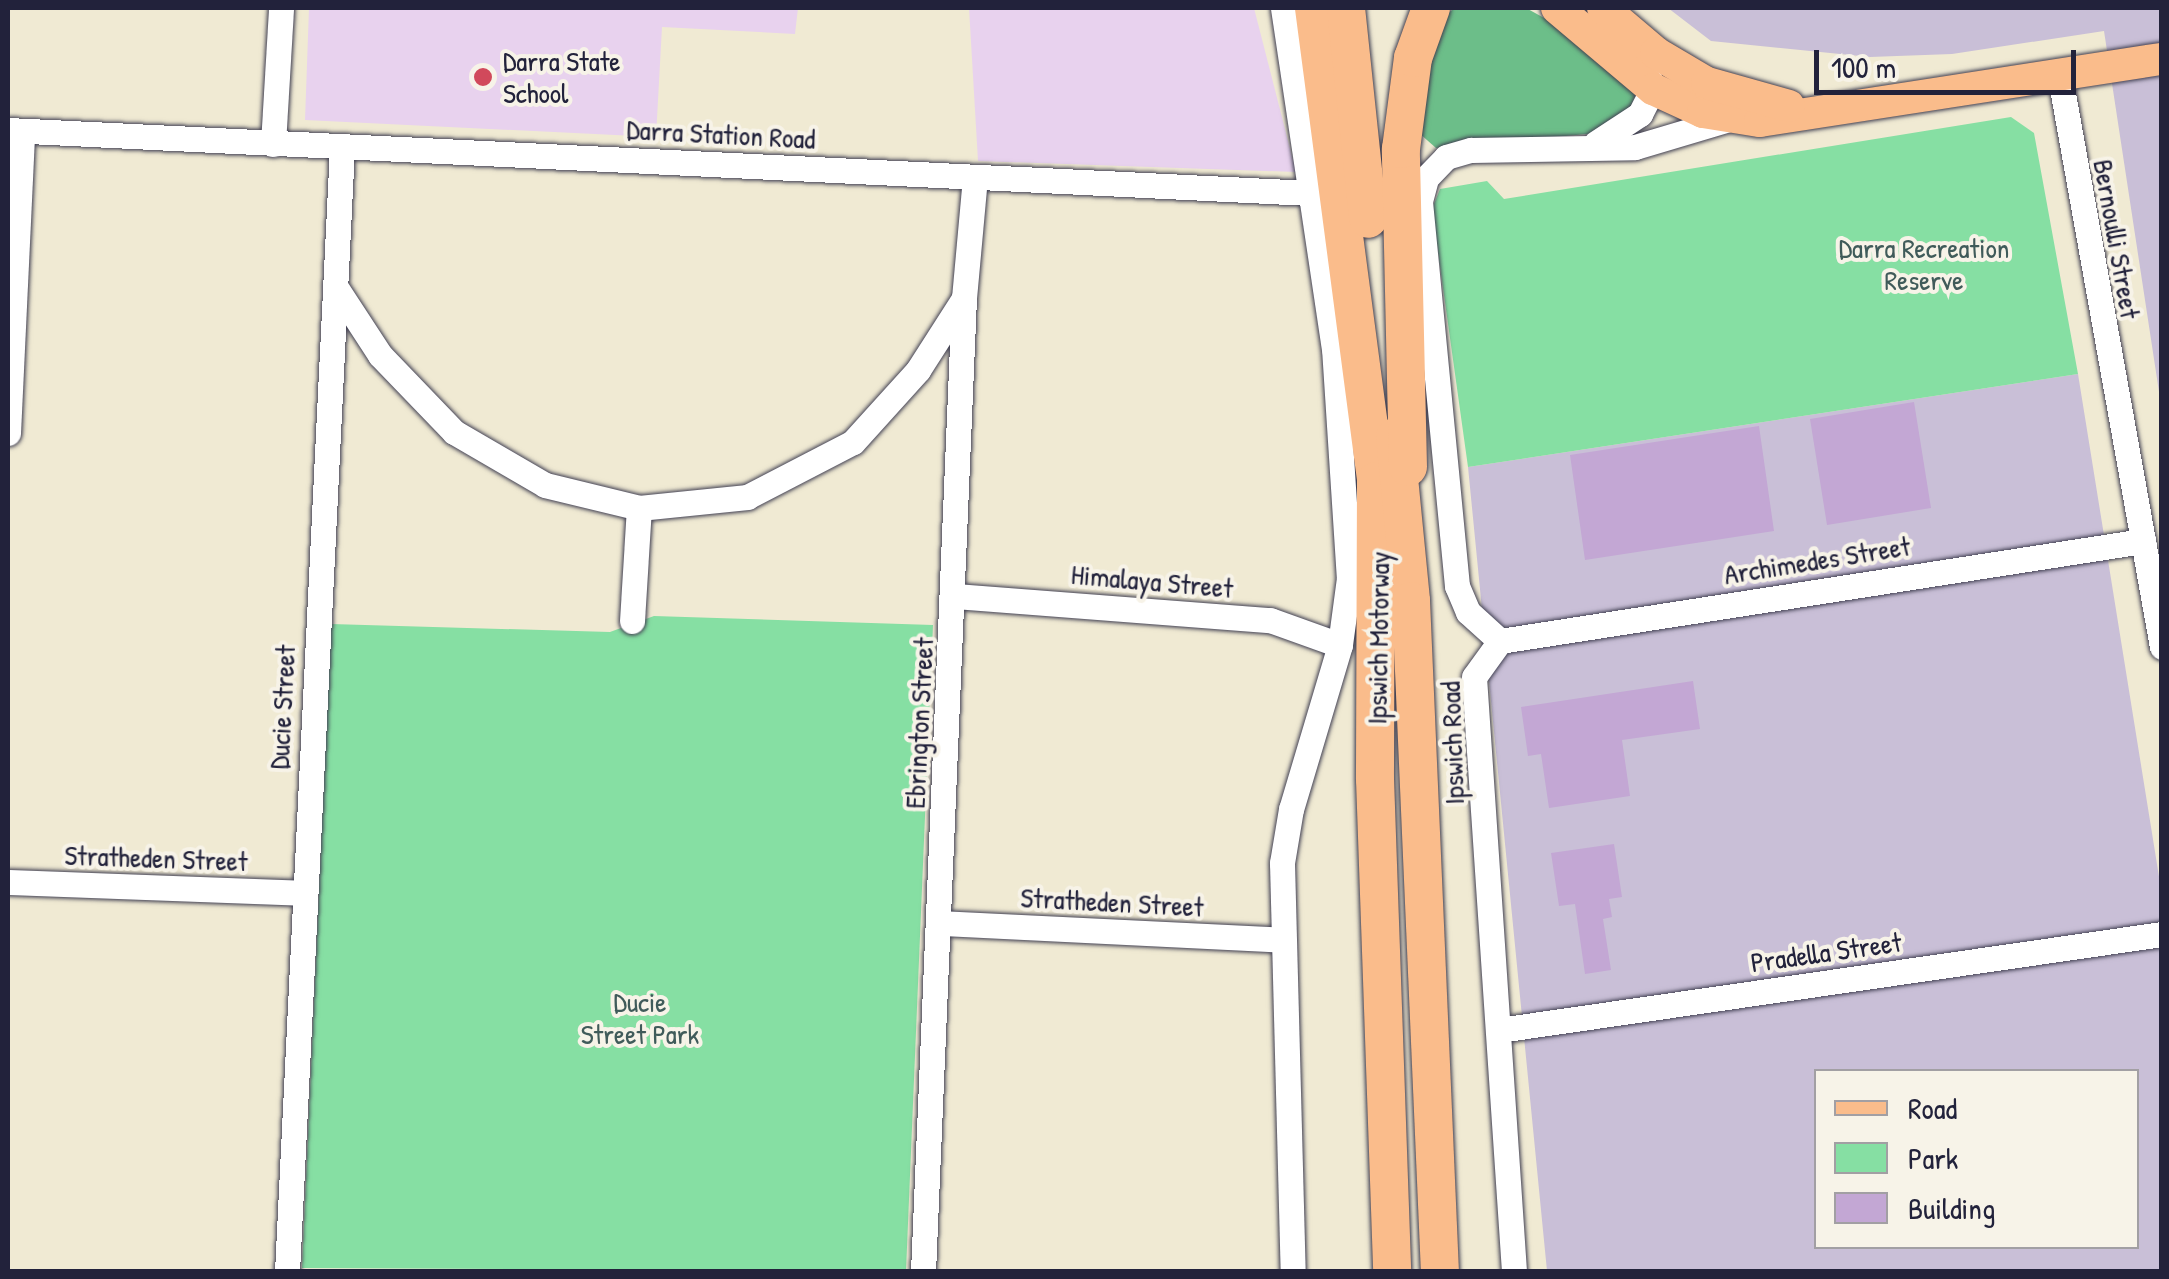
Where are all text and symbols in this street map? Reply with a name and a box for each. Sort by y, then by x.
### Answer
scale bar [1819,30,2082,92]
place label: Darra State School [503,44,620,110]
text: 100 m [1831,47,1896,87]
marker: Darra State School [472,66,494,88]
street label: Darra Station Road [626,112,816,156]
street label: Bernoulli Street [2086,157,2148,321]
park label: Darra Recreation Reserve [1839,231,2009,297]
street label: Archimedes Street [1722,529,1912,591]
street label: Ipswich Motorway [1360,551,1396,725]
street label: Himalaya Street [1070,557,1234,605]
street label: Ebrington Street [898,637,940,809]
street label: Ducie Street [262,644,302,770]
street label: Ipswich Road [1433,681,1471,805]
street label: Stratheden Street [64,838,248,878]
street label: Stratheden Street [1020,880,1204,924]
street label: Pradella Street [1748,925,1904,979]
park label: Ducie Street Park [581,985,699,1051]
legend [1814,1069,2139,1249]
text: Road [1908,1088,1957,1128]
text: Park [1908,1138,1958,1178]
text: Building [1908,1188,1995,1228]

